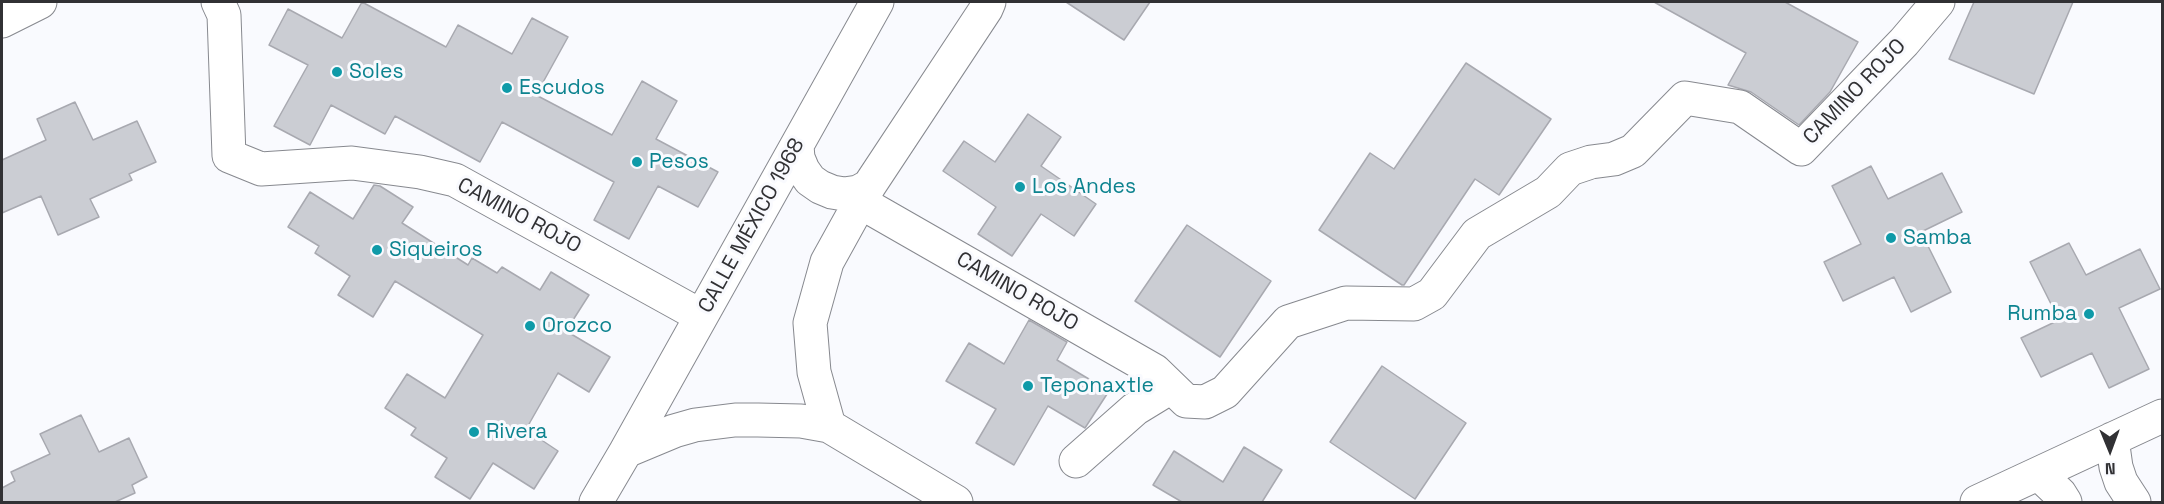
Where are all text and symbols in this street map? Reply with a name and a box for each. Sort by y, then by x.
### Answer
street label: CAMINO ROJO [1798,34,1912,150]
place label: Soles [349,59,403,85]
marker: Soles [330,65,344,79]
place label: Escudos [519,75,605,101]
marker: Escudos [500,81,514,95]
street label: CALLE MÉXICO 1968 [694,134,810,318]
place label: Pesos [649,149,709,175]
marker: Pesos [630,155,644,169]
street label: CAMINO ROJO [453,173,585,259]
place label: Los Andes [1032,174,1136,200]
marker: Los Andes [1013,180,1027,194]
place label: Samba [1903,225,1972,251]
marker: Samba [1884,231,1898,245]
place label: Siqueiros [389,237,483,263]
marker: Siqueiros [370,243,384,257]
street label: CAMINO ROJO [951,247,1083,337]
place label: Rumba [2007,301,2077,327]
marker: Rumba [2082,307,2096,321]
place label: Orozco [542,313,612,339]
marker: Orozco [523,319,537,333]
place label: Teponaxtle [1040,373,1154,399]
marker: Teponaxtle [1021,379,1035,393]
place label: Rivera [486,419,547,445]
north arrow [2080,420,2140,480]
marker: Rivera [467,425,481,439]
text: N [2105,458,2116,479]

